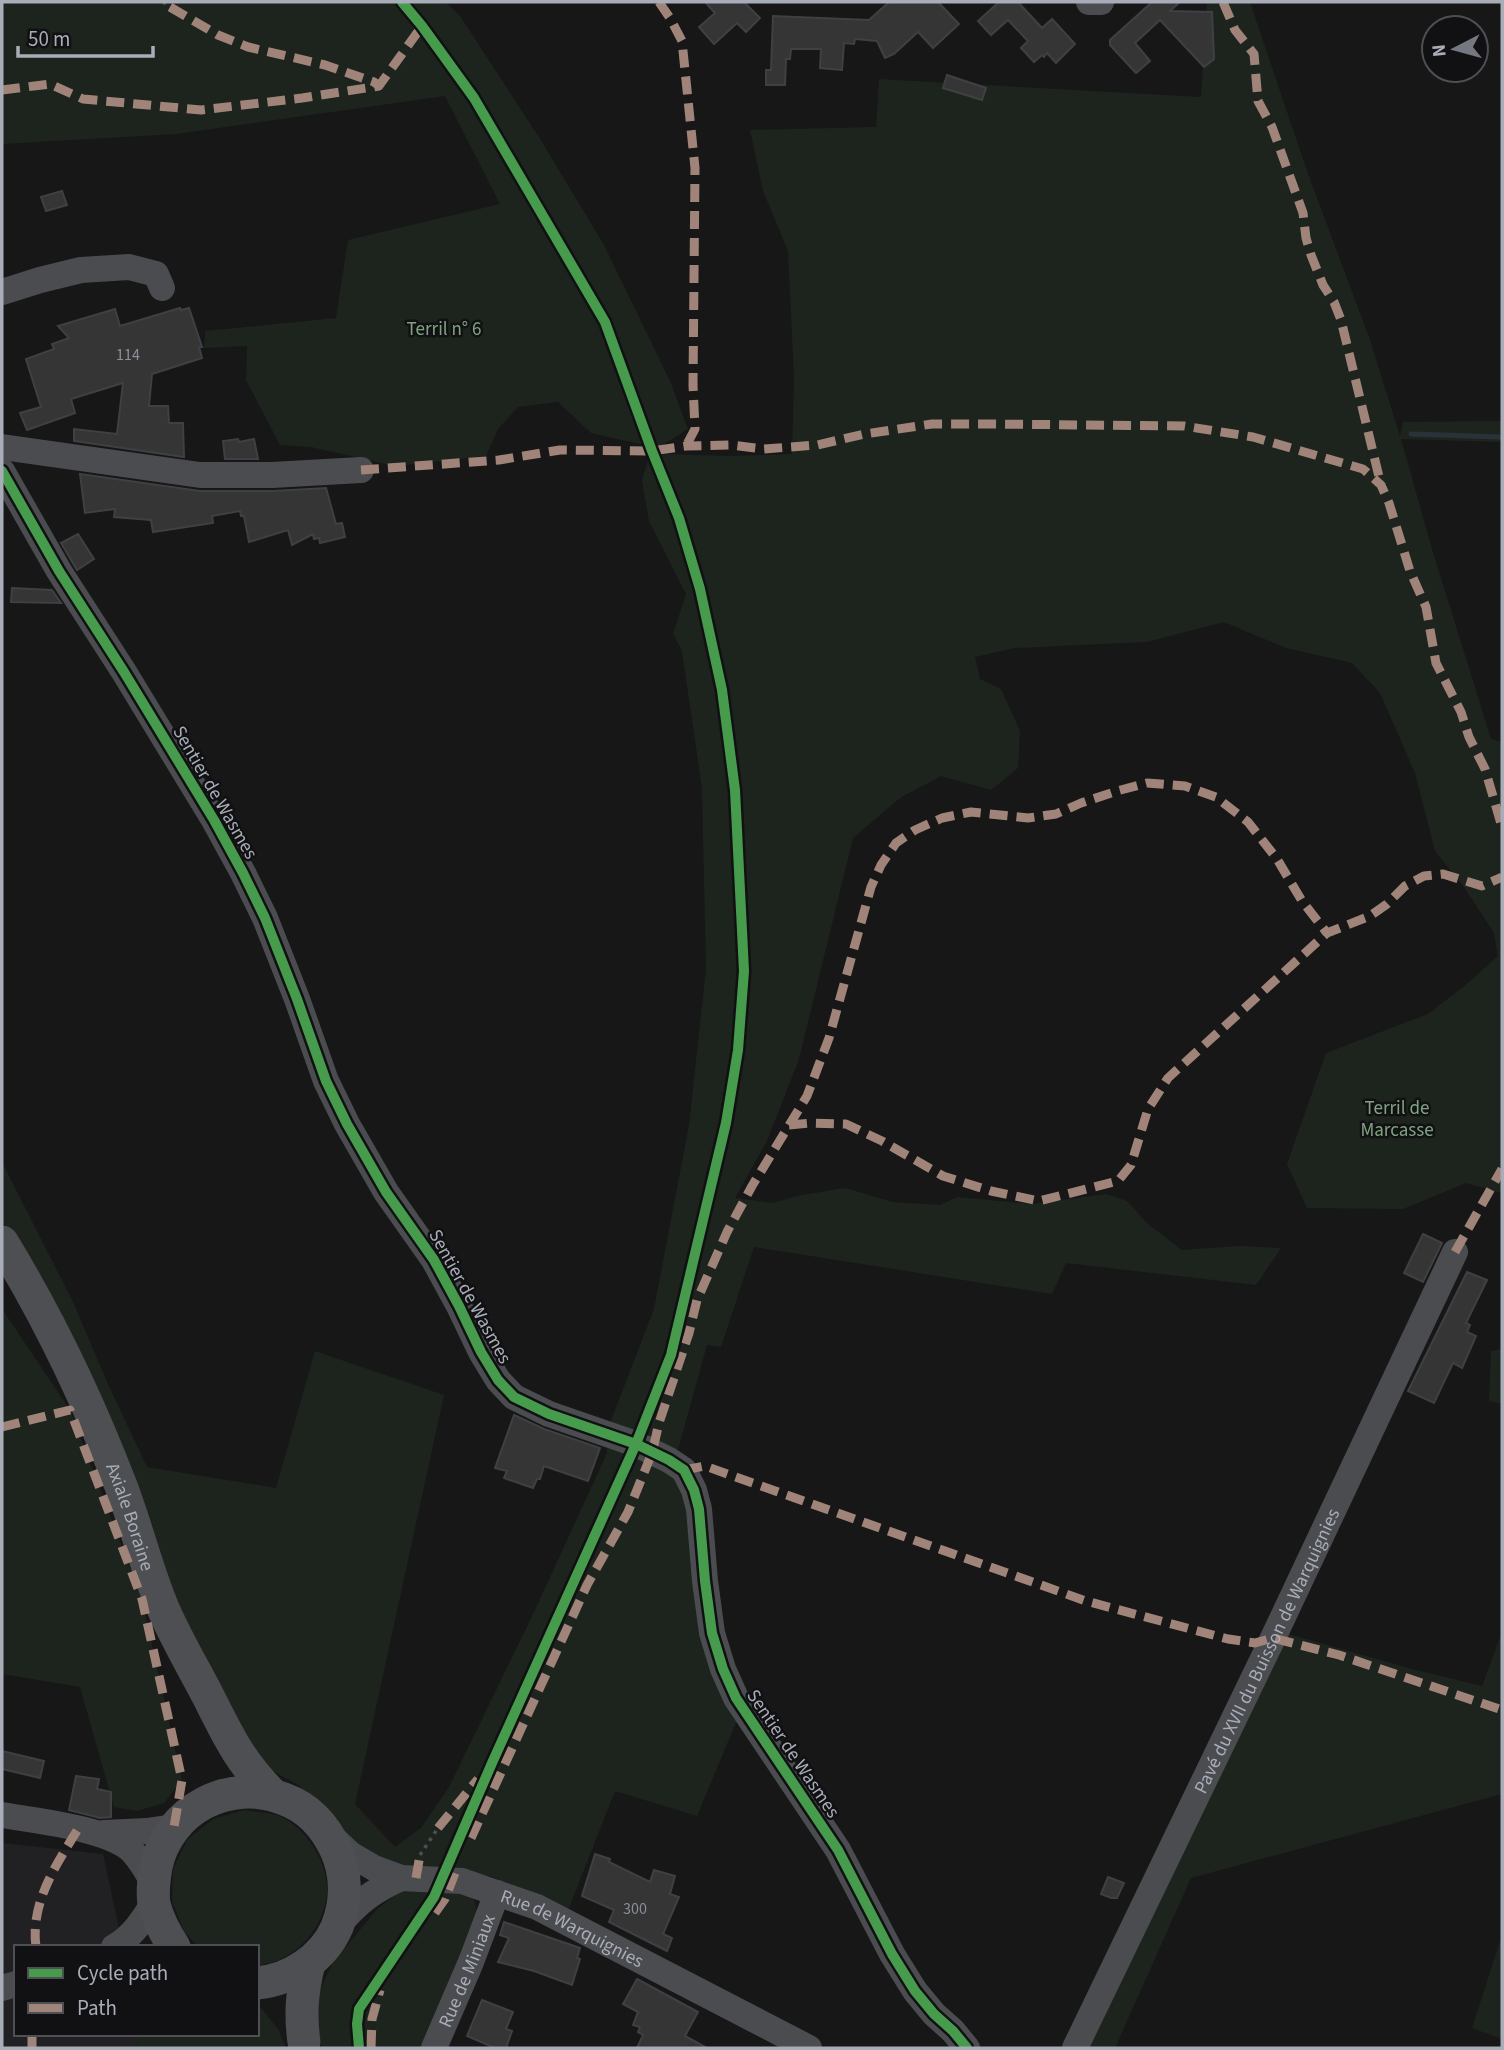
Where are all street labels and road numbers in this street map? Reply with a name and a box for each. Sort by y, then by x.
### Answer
street label: Sentier de Wasmes [166,721,264,864]
street label: Sentier de Wasmes [422,1225,518,1369]
street label: Axiale Boraine [98,1459,160,1575]
street label: Pavé du XVII du Buisson de Warquignies [1188,1504,1347,1798]
street label: Sentier de Wasmes [740,1684,846,1824]
street label: Rue de Warquignies [497,1883,648,1975]
street label: Rue de Miniaux [432,1910,503,2032]

